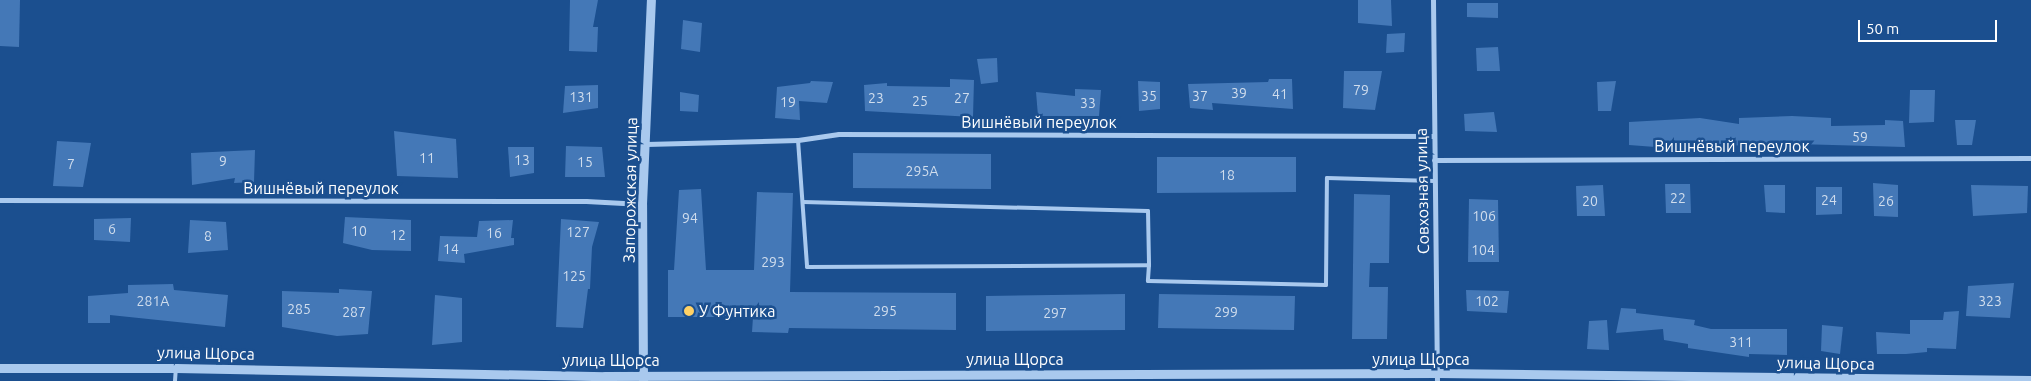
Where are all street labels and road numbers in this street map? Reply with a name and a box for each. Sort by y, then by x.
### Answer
street label: Вишнёвый переулок [961,112,1117,132]
street label: Запорожская улица [619,117,641,263]
street label: Совхозная улица [1411,128,1433,254]
street label: Вишнёвый переулок [1654,136,1810,156]
street label: Вишнёвый переулок [243,178,399,198]
street label: улица Щорса [157,343,255,363]
street label: улица Щорса [966,349,1064,369]
street label: улица Щорса [1372,349,1470,369]
street label: улица Щорса [562,350,660,370]
street label: улица Щорса [1777,353,1875,373]

